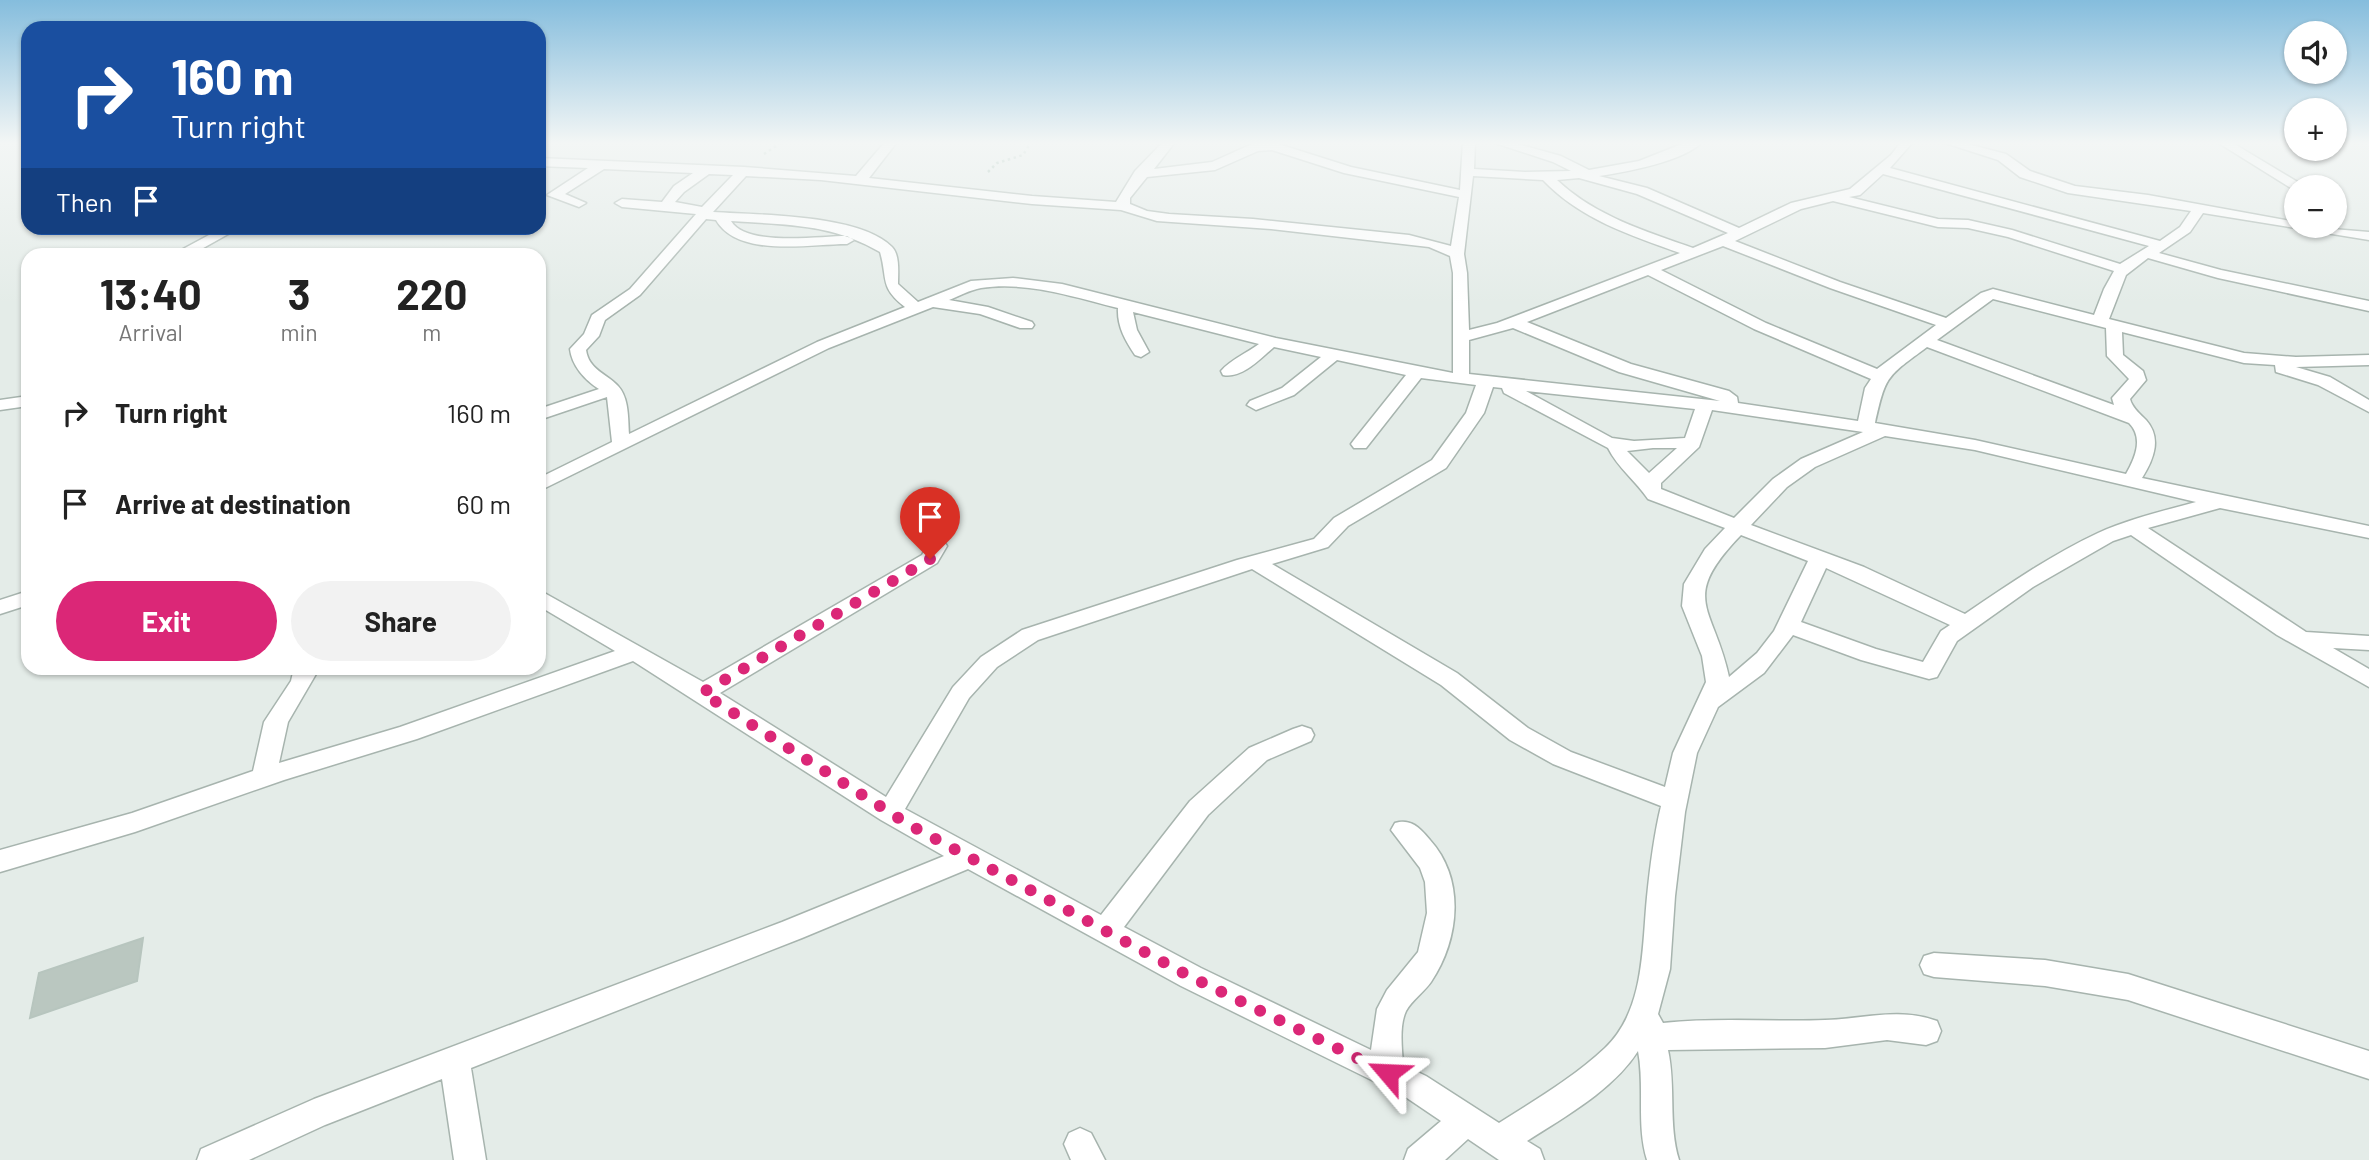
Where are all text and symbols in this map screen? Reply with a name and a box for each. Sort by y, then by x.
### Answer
map controls [2284,21,2347,238]
button: sound [2284,21,2347,84]
text: 160 m [171,46,293,105]
icon: right [56,49,147,140]
button: + [2284,98,2347,161]
text: Turn right [171,106,306,144]
button: − [2284,175,2347,238]
icon: arrive [127,182,165,220]
text: Then [56,186,113,217]
text: 13:40 [100,268,202,318]
text: 3 [288,268,310,318]
text: 220 [396,268,467,318]
text: Arrival [119,318,183,346]
text: min [280,318,318,346]
text: m [422,318,441,346]
icon: right [56,394,94,432]
text: Turn right [115,397,228,428]
text: 160 m [447,397,511,428]
icon: arrive [56,485,94,523]
pin [900,487,960,559]
text: Arrive at destination [115,488,351,519]
text: 60 m [456,488,511,519]
icon: arrive [911,498,949,536]
button: Exit [56,581,277,661]
button: Share [291,581,511,661]
position arrow [1351,1036,1425,1110]

